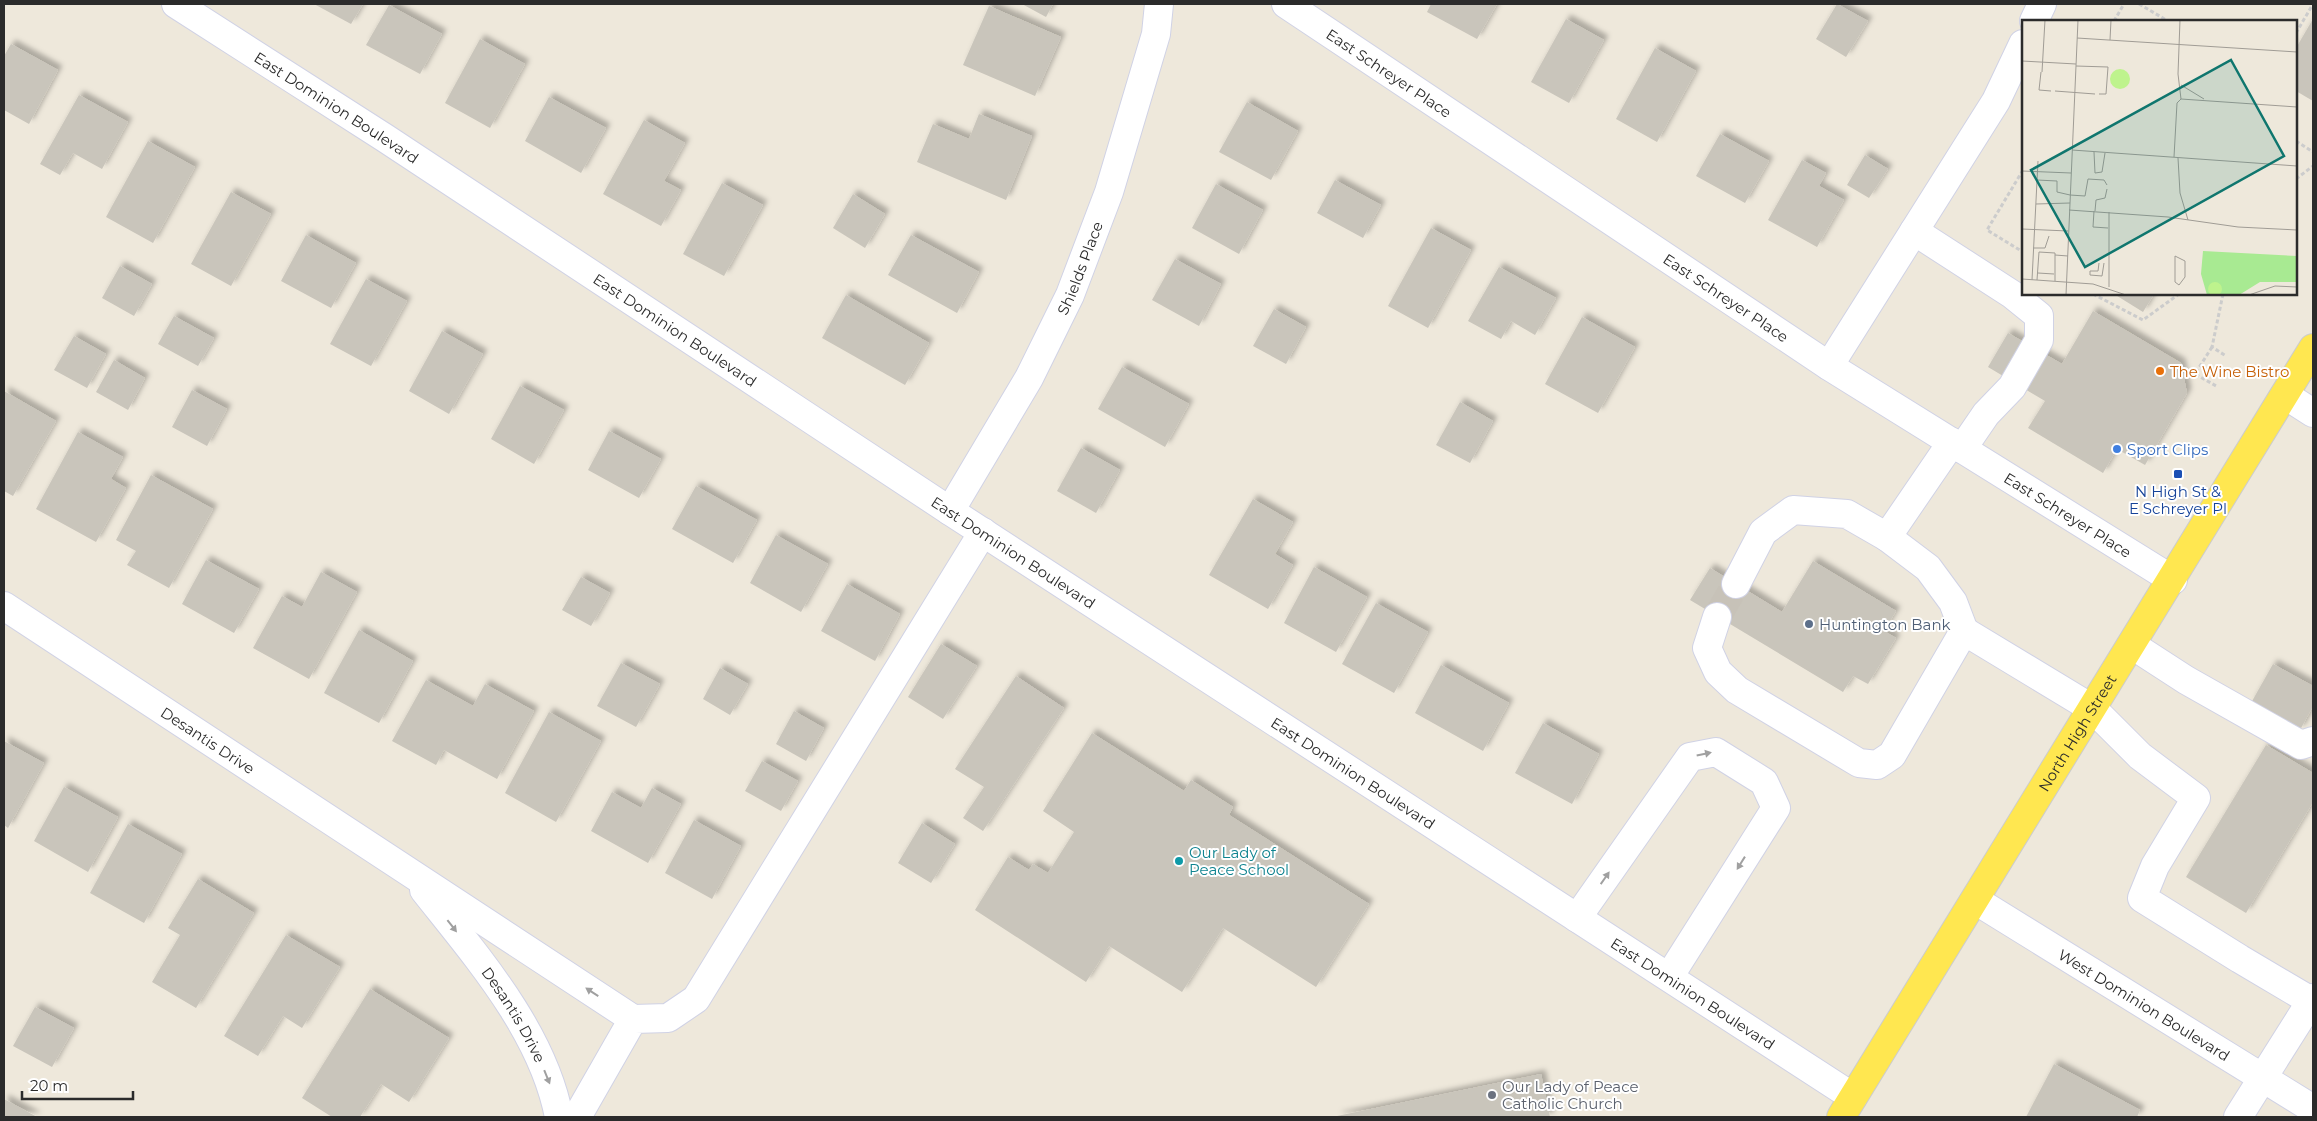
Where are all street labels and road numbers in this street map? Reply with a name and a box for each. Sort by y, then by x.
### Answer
street label: East Schreyer Place [1323,24,1455,121]
street label: East Dominion Boulevard [251,47,423,167]
street label: Shields Place [1052,218,1107,318]
street label: East Schreyer Place [1660,249,1792,346]
street label: East Dominion Boulevard [590,269,761,390]
street label: East Schreyer Place [2001,468,2135,561]
street label: East Dominion Boulevard [928,492,1099,612]
street label: North High Street [2034,671,2120,795]
street label: Desantis Drive [157,702,259,778]
street label: East Dominion Boulevard [1268,712,1439,833]
street label: East Dominion Boulevard [1607,933,1779,1053]
street label: West Dominion Boulevard [2055,944,2234,1065]
street label: Desantis Drive [478,963,550,1065]

